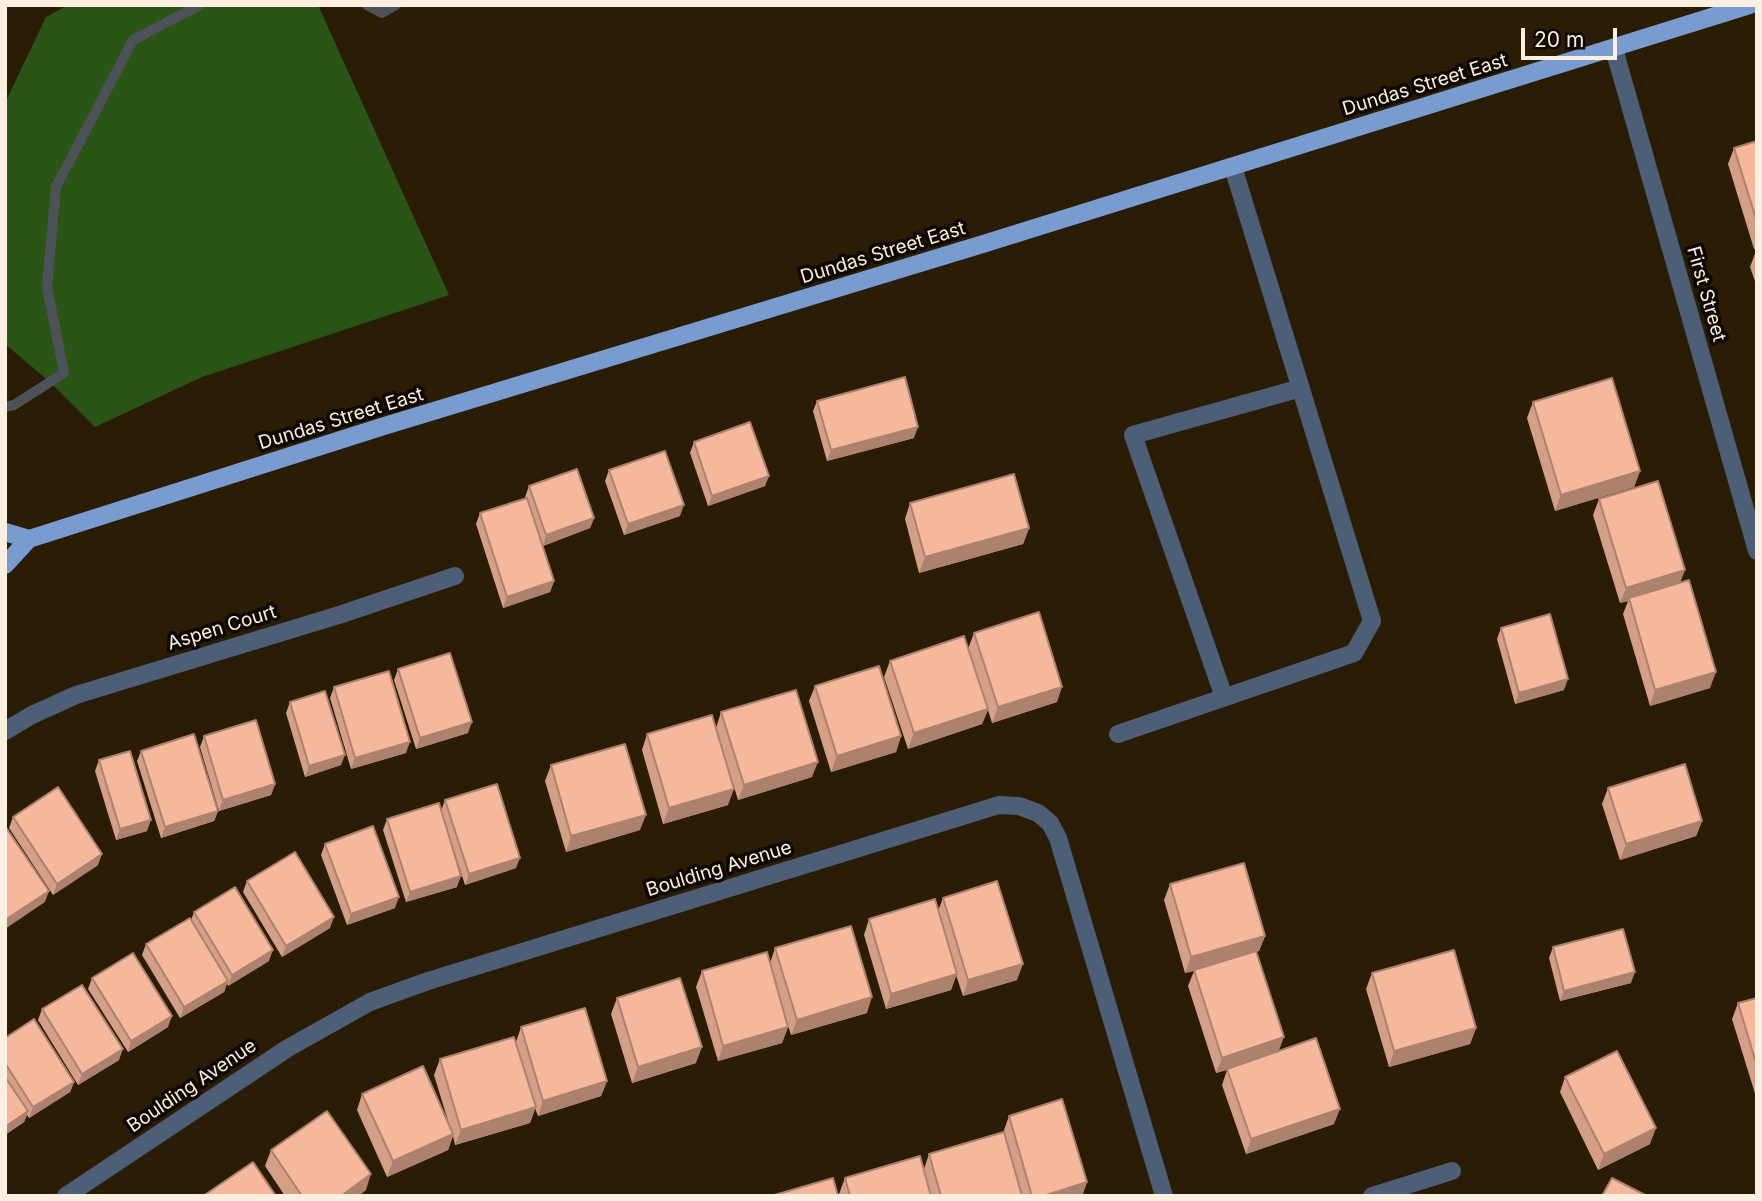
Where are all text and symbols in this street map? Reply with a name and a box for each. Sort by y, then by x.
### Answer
scale bar [1524,14,1620,58]
text: 20 m [1534,27,1584,52]
street label: Dundas Street East [1340,49,1510,121]
street label: Dundas Street East [798,217,968,289]
street label: First Street [1682,244,1730,344]
street label: Dundas Street East [256,383,426,455]
street label: Aspen Court [165,601,279,655]
street label: Boulding Avenue [644,836,794,902]
street label: Boulding Avenue [123,1034,261,1138]

